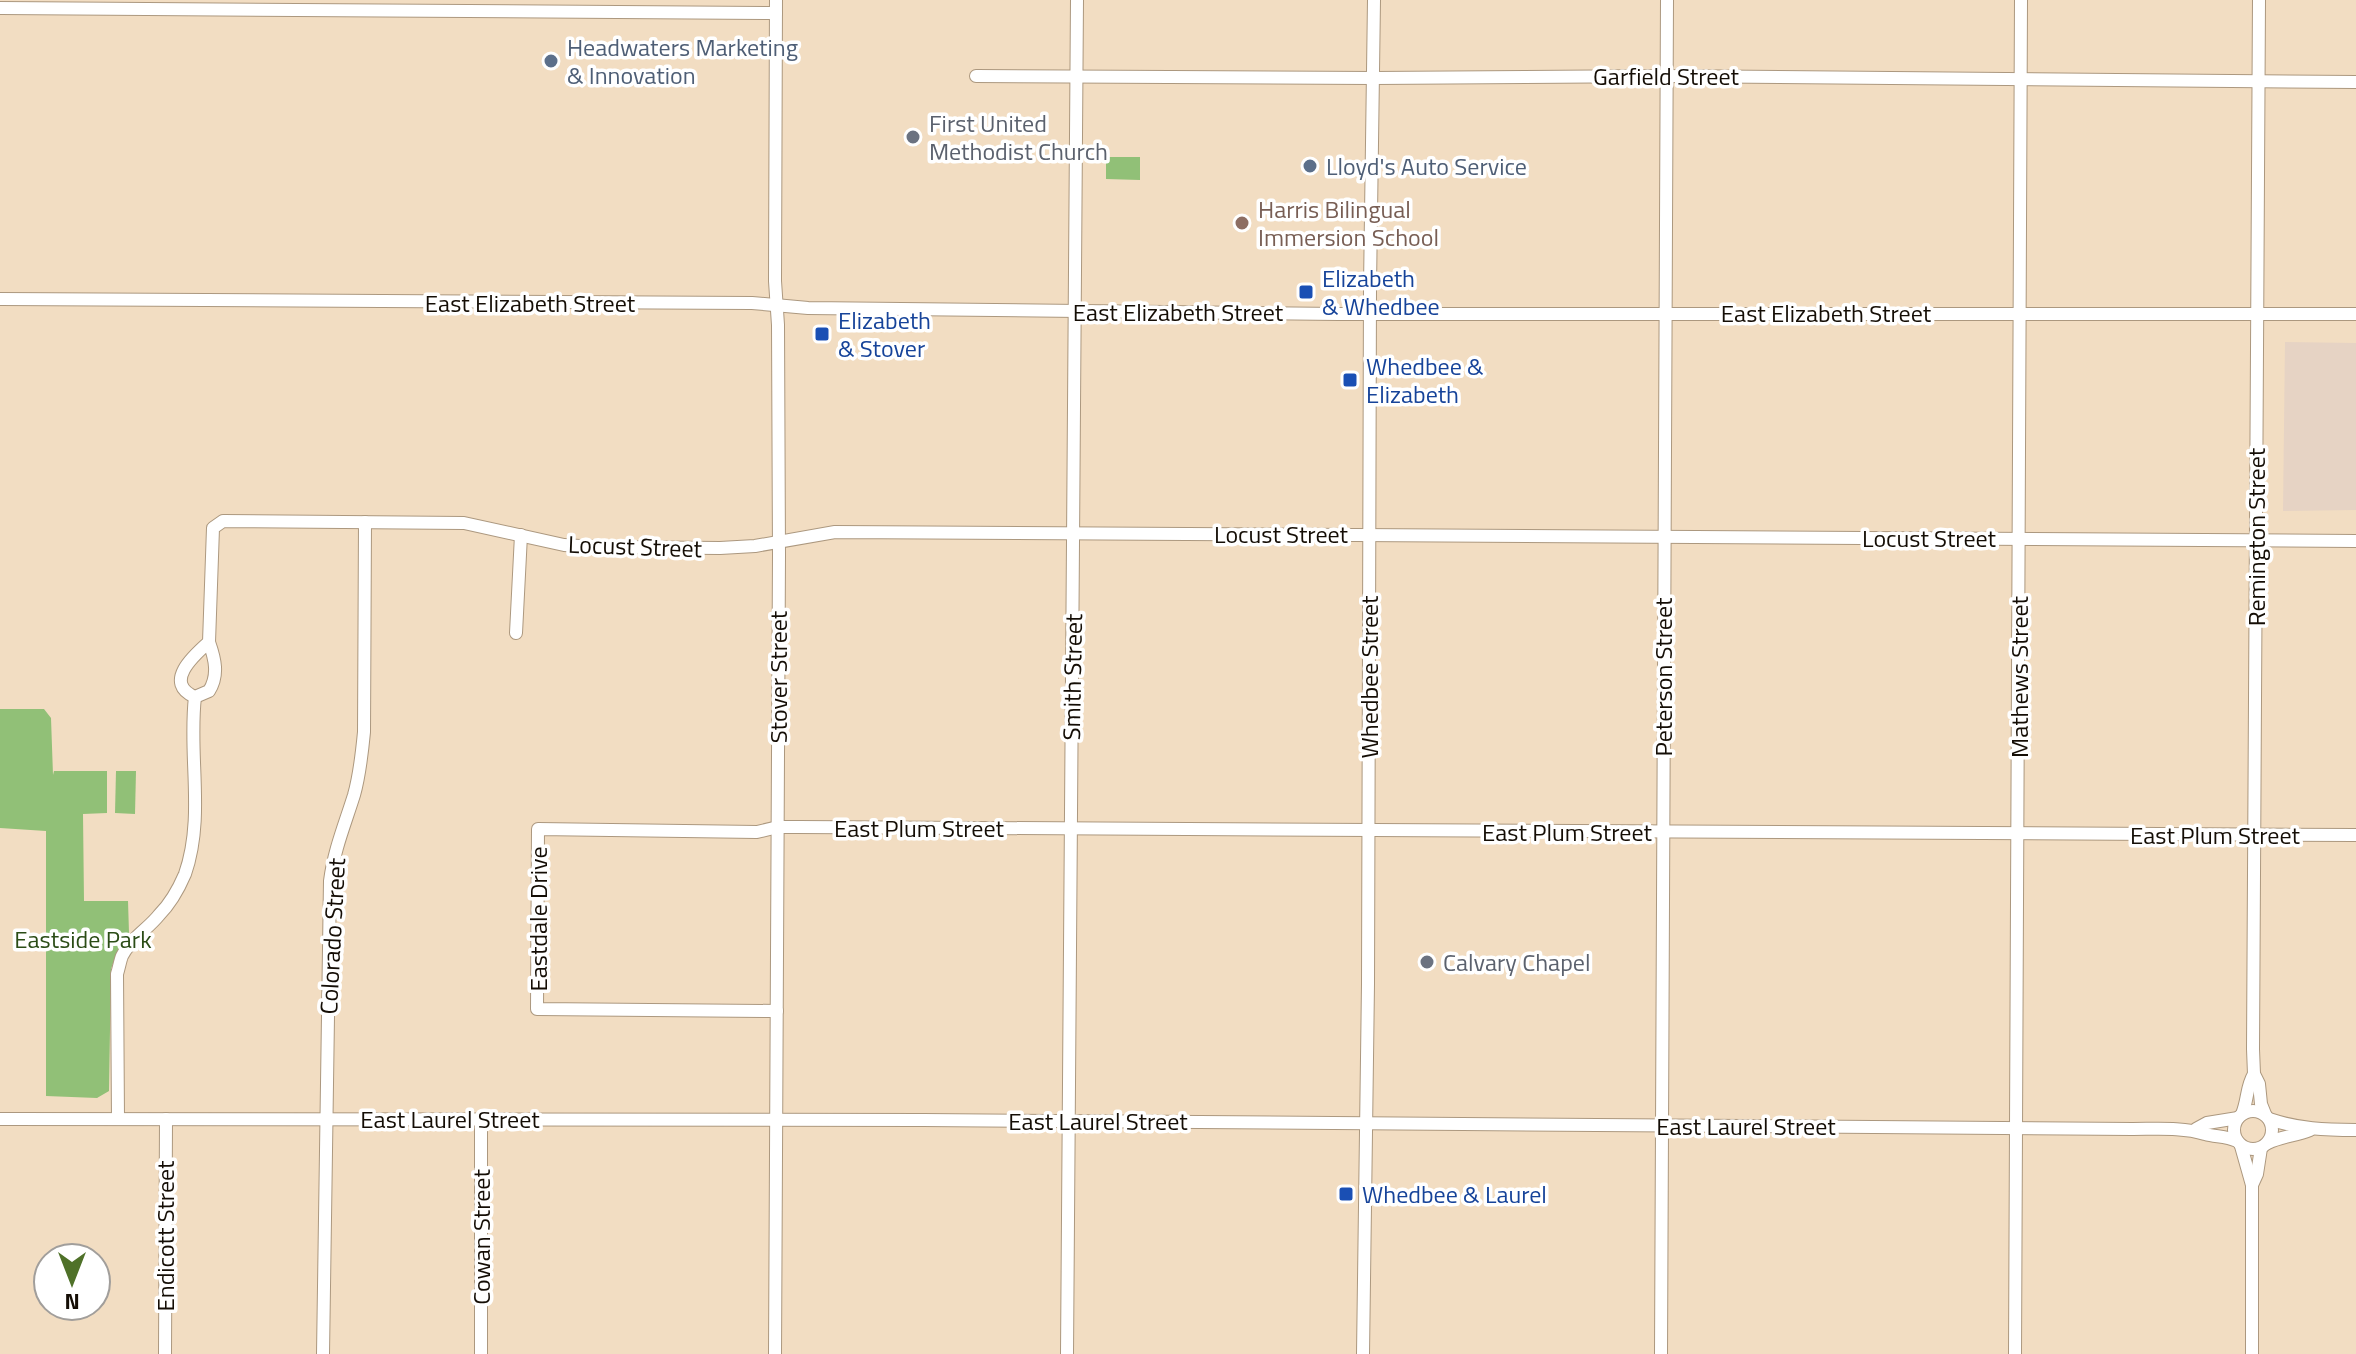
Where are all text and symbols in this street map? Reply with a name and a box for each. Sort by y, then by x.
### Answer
place label: Headwaters Marketing & Innovation [567,29,798,93]
marker: Headwaters Marketing & Innovation [542,52,560,70]
street label: Garfield Street [1593,58,1739,94]
place label: First United Methodist Church [929,105,1108,169]
marker: First United Methodist Church [904,128,922,146]
place label: Lloyd's Auto Service [1326,148,1527,184]
marker: Lloyd's Auto Service [1301,157,1319,175]
place label: Harris Bilingual Immersion School [1258,191,1439,255]
marker: Harris Bilingual Immersion School [1233,214,1251,232]
place label: Elizabeth & Whedbee [1322,260,1440,324]
marker: Elizabeth & Whedbee [1297,283,1315,301]
street label: East Elizabeth Street [425,285,636,321]
street label: East Elizabeth Street [1073,294,1284,330]
street label: East Elizabeth Street [1721,295,1932,331]
place label: Elizabeth & Stover [838,302,931,366]
marker: Elizabeth & Stover [813,325,831,343]
place label: Whedbee & Elizabeth [1366,348,1484,412]
marker: Whedbee & Elizabeth [1341,371,1359,389]
street label: Remington Street [2238,447,2274,626]
street label: Locust Street [1214,516,1349,552]
street label: Locust Street [1862,520,1997,556]
street label: Locust Street [567,526,703,566]
street label: Whedbee Street [1351,595,1387,758]
street label: Mathews Street [2001,595,2037,758]
street label: Peterson Street [1645,597,1681,756]
street label: Stover Street [760,610,796,743]
street label: Smith Street [1053,613,1091,741]
street label: East Plum Street [834,810,1005,846]
street label: East Plum Street [1482,814,1653,850]
street label: East Plum Street [2130,817,2301,853]
street label: Eastdale Drive [520,846,556,992]
street label: Colorado Street [310,856,354,1015]
park label: Eastside Park [14,921,152,957]
place label: Calvary Chapel [1443,944,1590,980]
marker: Calvary Chapel [1418,953,1436,971]
street label: East Laurel Street [360,1101,540,1137]
street label: East Laurel Street [1008,1103,1188,1139]
street label: East Laurel Street [1656,1108,1836,1144]
street label: Endicott Street [147,1160,183,1312]
street label: Cowan Street [463,1169,499,1305]
place label: Whedbee & Laurel [1362,1176,1547,1212]
marker: Whedbee & Laurel [1337,1185,1355,1203]
north arrow [32,1242,112,1322]
text: N [64,1285,80,1319]

